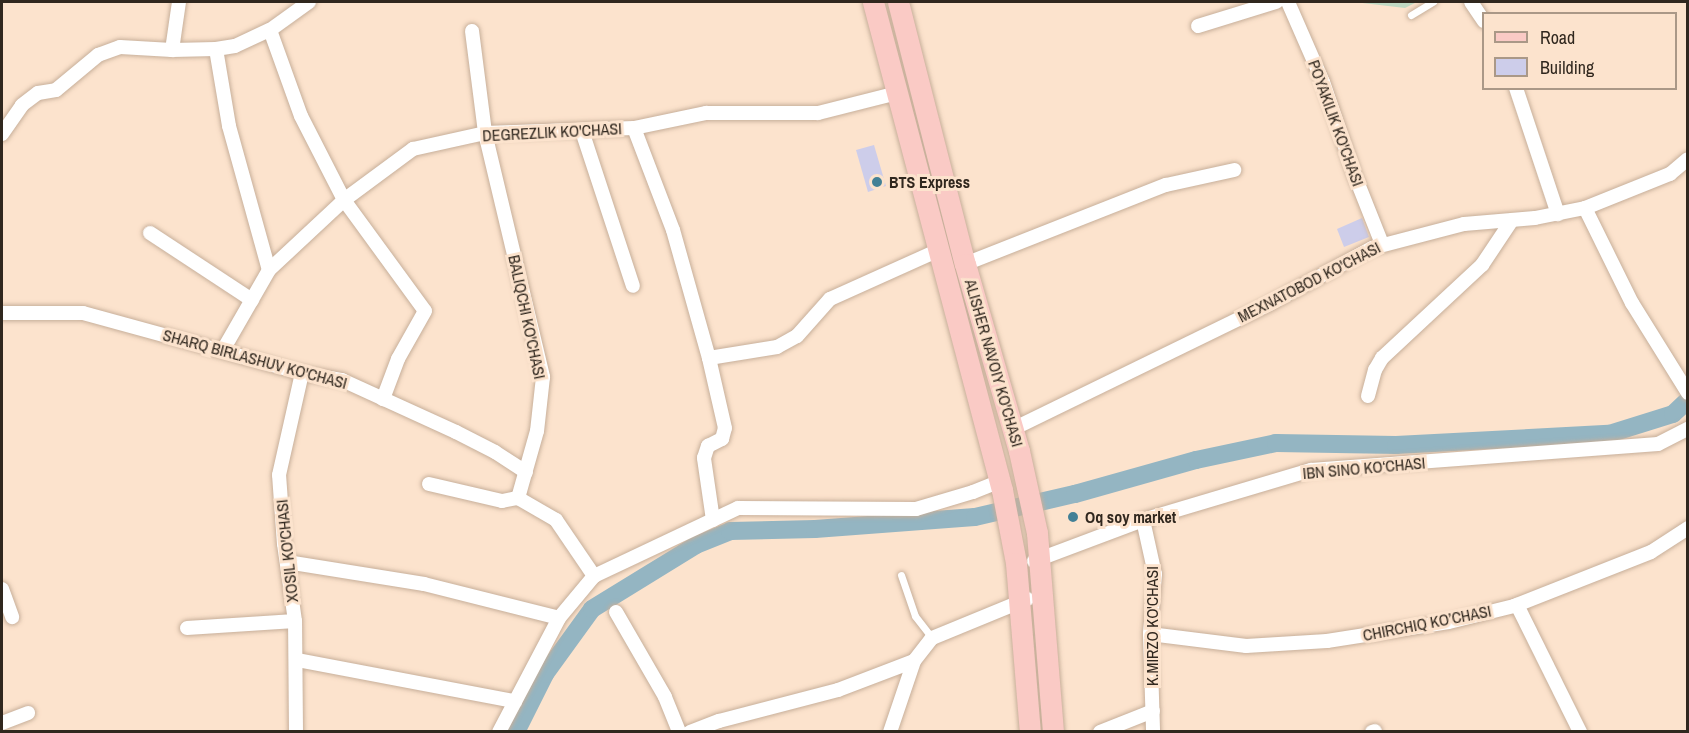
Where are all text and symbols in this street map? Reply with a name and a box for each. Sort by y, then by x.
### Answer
legend [1482,12,1677,90]
text: Road [1540,25,1575,50]
text: Building [1540,55,1594,80]
street label: POYAKILIK KO'CHASI [1304,57,1368,189]
street label: DEGREZLIK KO'CHASI [482,119,622,145]
place label: BTS Express [889,172,970,192]
marker: BTS Express [870,175,884,189]
street label: MEXNATOBOD KO'CHASI [1235,238,1383,326]
street label: BALIQCHI KO'CHASI [504,253,550,381]
street label: ALISHER NAVOIY KO'CHASI [961,277,1027,449]
street label: SHARQ BIRLASHUV KO'CHASI [161,325,349,393]
street label: IBN SINO KO‘CHASI [1302,453,1426,483]
street label: XOSIL KO'CHASI [272,498,302,604]
place label: Oq soy market [1085,507,1176,527]
marker: Oq soy market [1066,510,1080,524]
street label: K.MIRZO KO'CHASI [1142,566,1162,686]
street label: CHIRCHIQ KO’CHASI [1361,601,1493,645]

